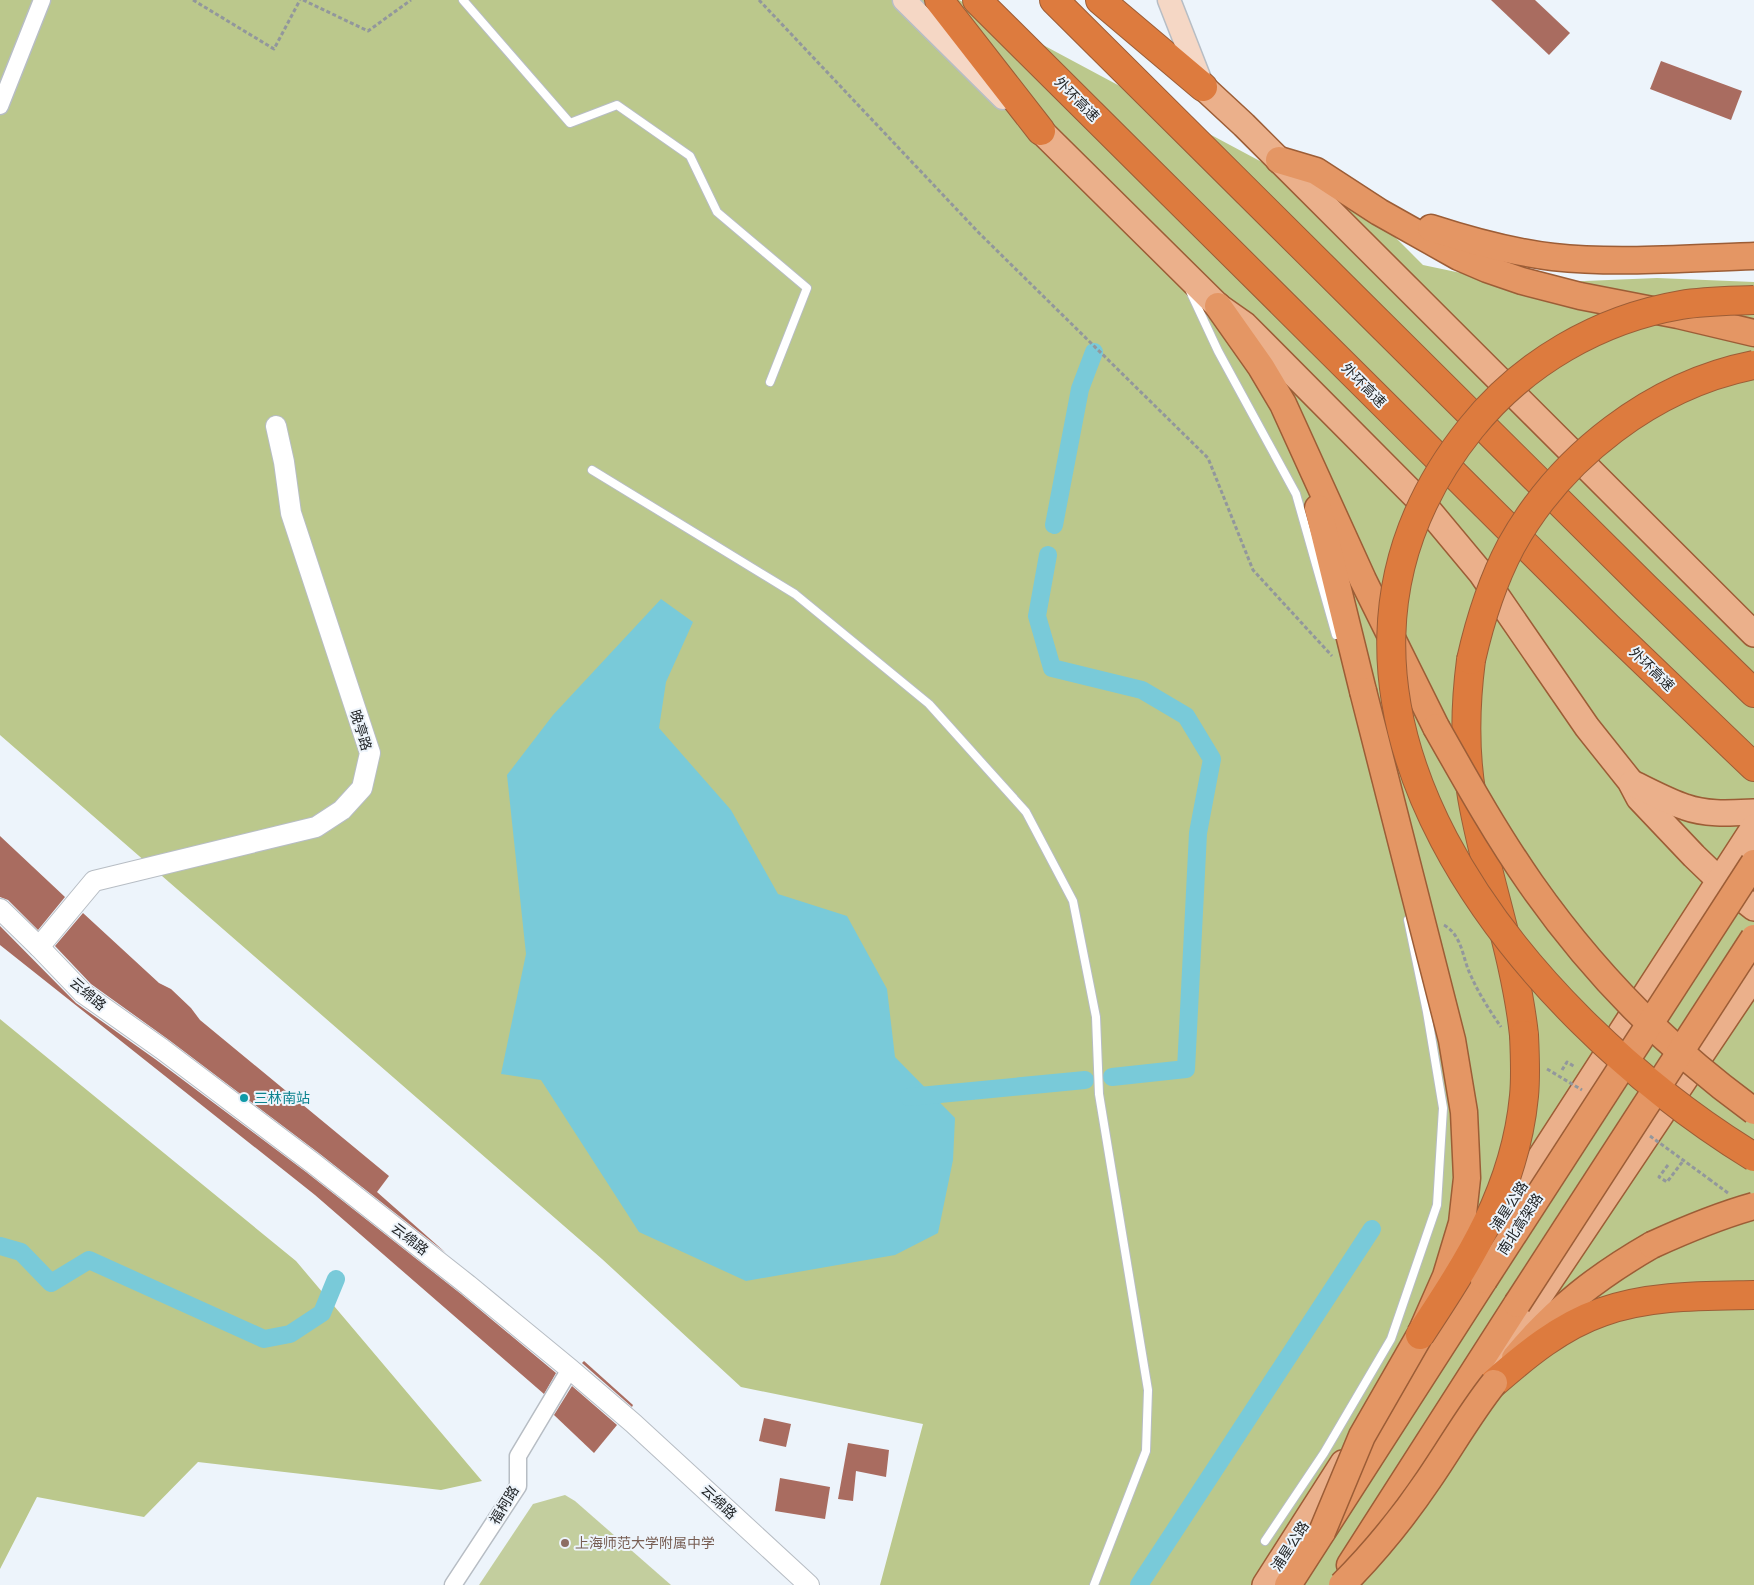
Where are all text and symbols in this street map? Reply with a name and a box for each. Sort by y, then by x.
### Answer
street label: 外环高速 [1051,73,1103,125]
street label: 外环高速 [1338,359,1390,411]
street label: 外环高速 [1626,643,1678,695]
street label: 晚亭路 [346,707,376,753]
street label: 云绵路 [66,974,110,1014]
place label: 三林南站 [254,1089,310,1107]
marker: 三林南站 [238,1092,250,1104]
street label: 浦星公路 [1486,1178,1532,1234]
street label: 南北高架路 [1493,1190,1547,1258]
street label: 云绵路 [388,1219,432,1259]
street label: 云绵路 [698,1481,740,1523]
street label: 福柯路 [485,1482,523,1528]
street label: 浦星公路 [1267,1518,1313,1574]
place label: 上海师范大学附属中学 [575,1534,715,1552]
marker: 上海师范大学附属中学 [559,1537,571,1549]

